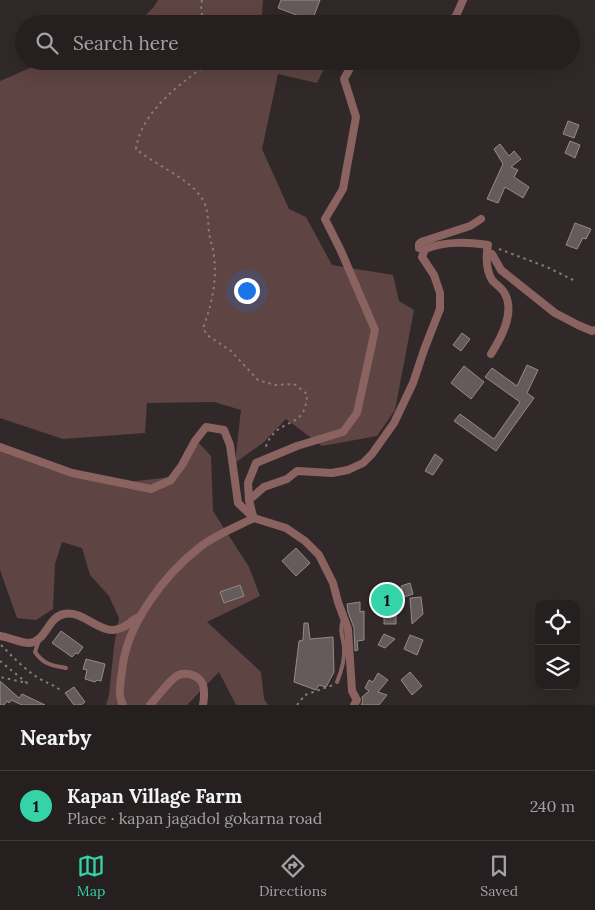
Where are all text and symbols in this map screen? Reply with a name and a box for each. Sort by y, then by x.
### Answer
search box [15,15,580,70]
icon: search [33,29,61,57]
text: Search here [73,31,179,55]
your location [234,278,260,304]
pin: 1 [371,581,403,619]
map controls [535,600,580,690]
button: locate [535,600,580,645]
button: layers [535,645,580,690]
text: Nearby [20,724,91,751]
text: Kapan Village Farm [67,784,242,808]
text: 1 [33,796,39,816]
text: 240 m [530,796,575,816]
text: Place · kapan jagadol gokarna road [67,808,322,828]
tab: Map [77,852,105,900]
tab: Directions [259,852,327,900]
tab: Saved [480,852,518,900]

